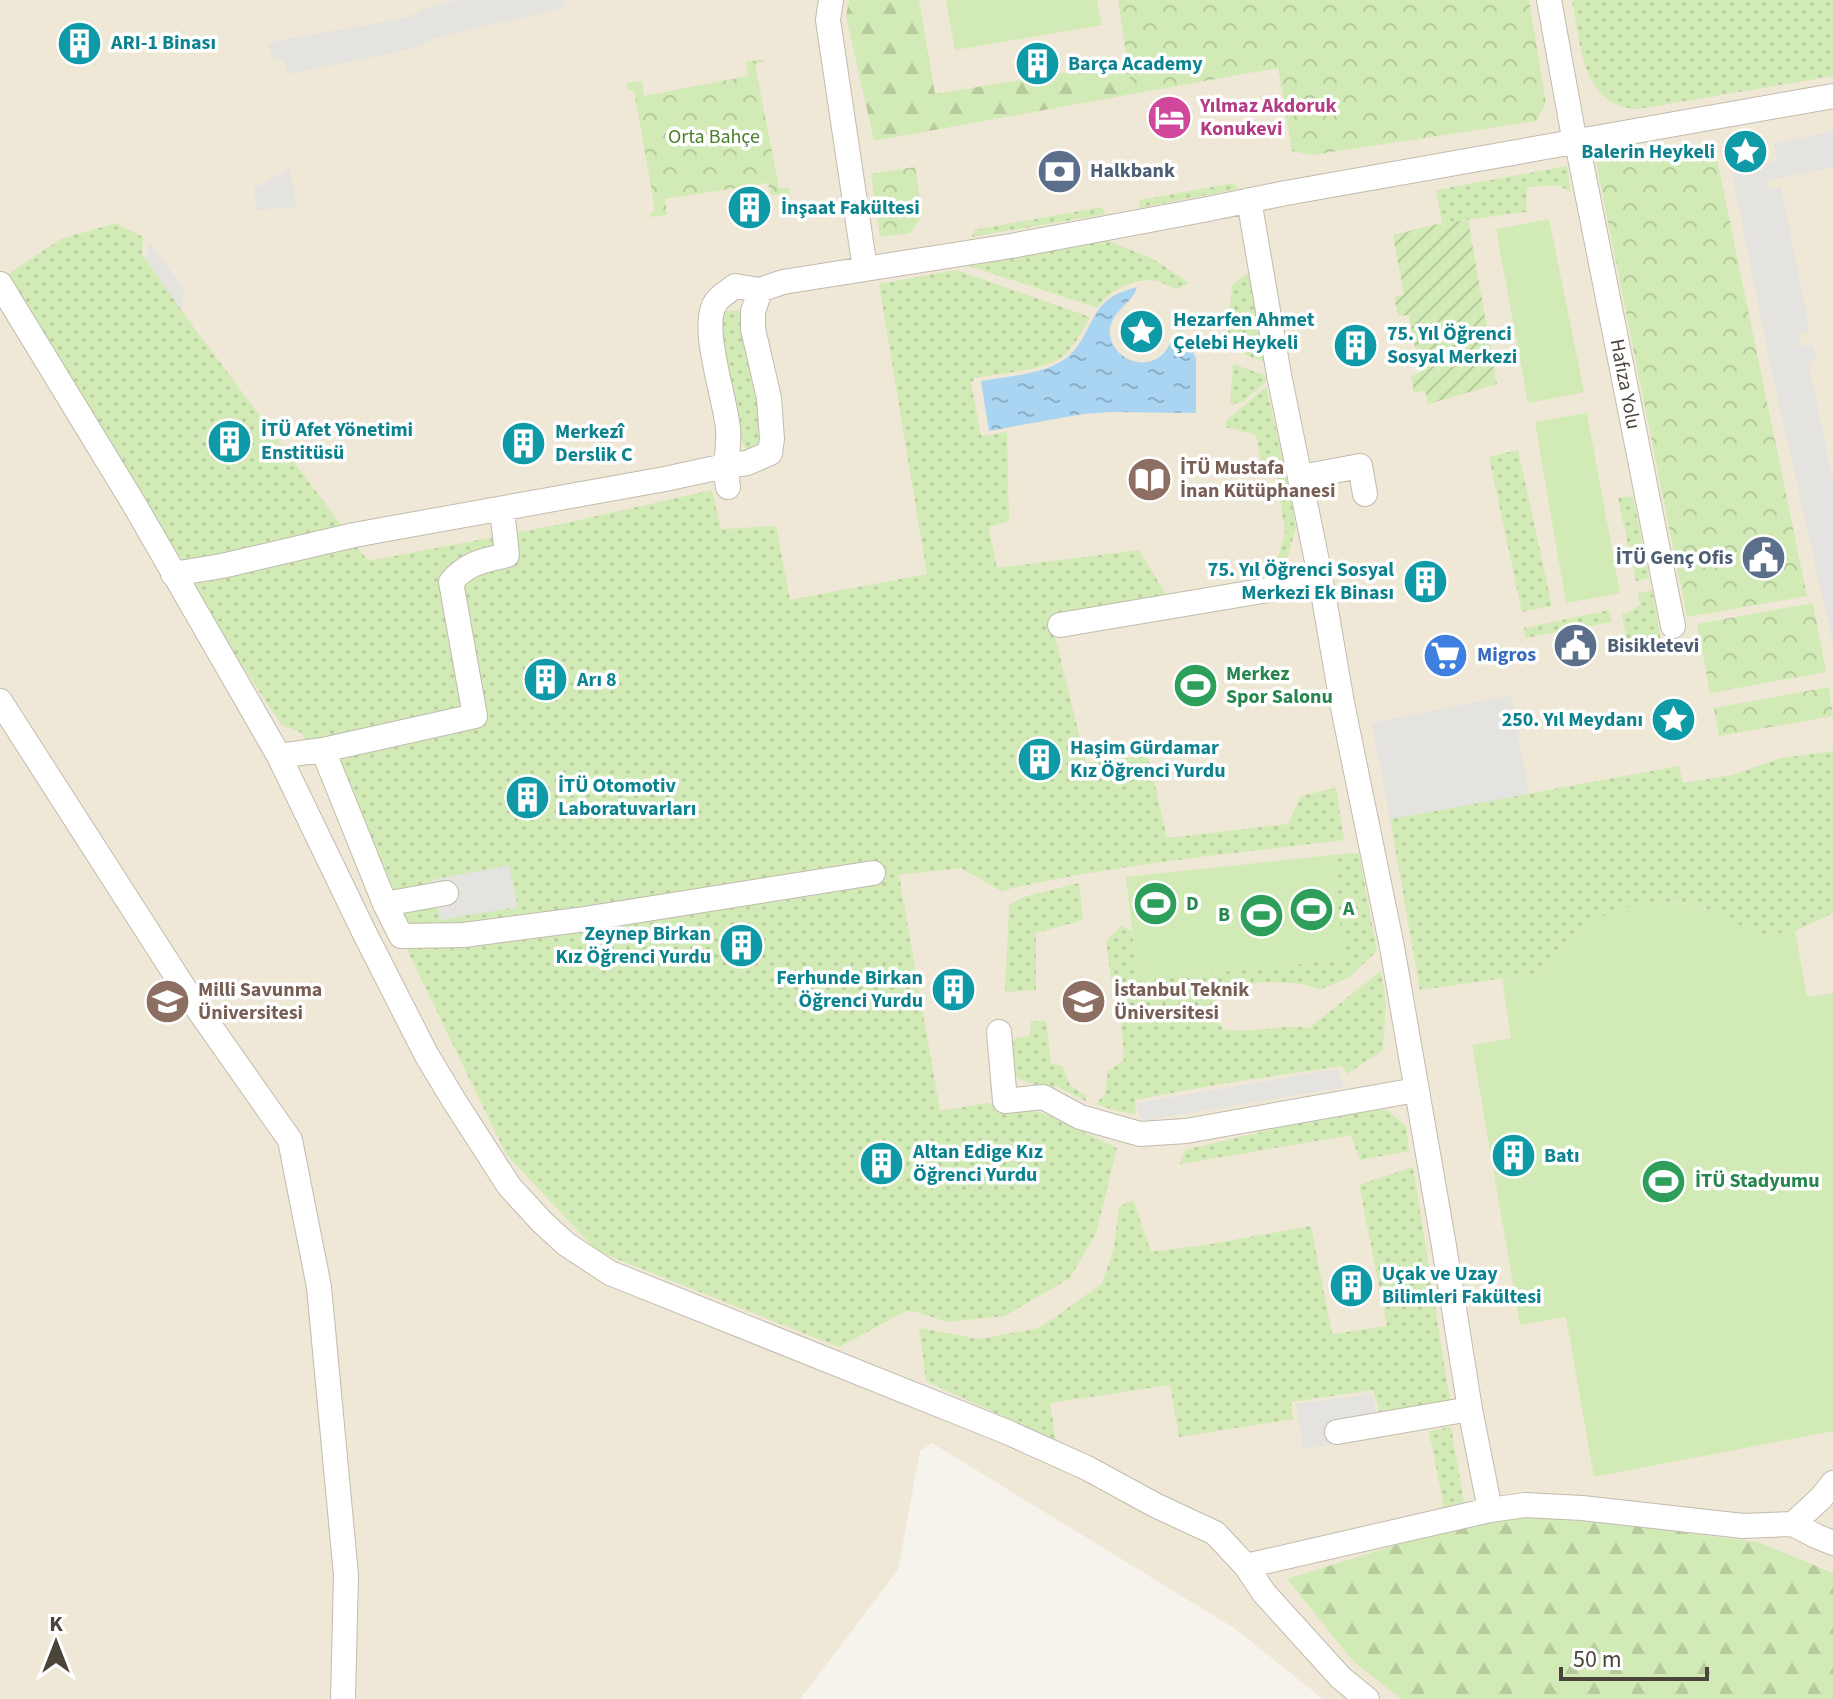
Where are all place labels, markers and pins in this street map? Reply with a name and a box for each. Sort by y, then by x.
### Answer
building icon: ARI-1 Binası [56,19,104,67]
place label: ARI-1 Binası [110,29,216,57]
building icon: Barça Academy [1013,40,1061,88]
place label: Barça Academy [1068,50,1203,78]
place label: Yılmaz Akdoruk Konukevi [1199,92,1337,143]
hotel icon: Yılmaz Akdoruk Konukevi [1145,93,1193,141]
place icon: Balerin Heykeli [1722,128,1770,176]
place label: Balerin Heykeli [1581,138,1715,166]
bank icon: Halkbank [1035,147,1083,195]
place label: Halkbank [1090,157,1175,185]
building icon: İnşaat Fakültesi [726,184,774,232]
place label: İnşaat Fakültesi [781,194,920,222]
place label: Hezarfen Ahmet Çelebi Heykeli [1173,306,1315,357]
place icon: Hezarfen Ahmet Çelebi Heykeli [1118,307,1166,355]
place label: 75. Yıl Öğrenci Sosyal Merkezi [1387,320,1517,371]
building icon: 75. Yıl Öğrenci Sosyal Merkezi [1332,321,1380,369]
place label: İTÜ Afet Yönetimi Enstitüsü [261,416,413,467]
building icon: İTÜ Afet Yönetimi Enstitüsü [206,418,254,466]
place label: Merkezî Derslik C [555,418,633,469]
building icon: Merkezî Derslik C [500,419,548,467]
place label: İTÜ Mustafa İnan Kütüphanesi [1180,454,1335,505]
library icon: İTÜ Mustafa İnan Kütüphanesi [1125,456,1173,504]
public building icon: İTÜ Genç Ofis [1740,534,1788,582]
place label: İTÜ Genç Ofis [1616,544,1733,572]
place label: 75. Yıl Öğrenci Sosyal Merkezi Ek Binası [1208,556,1394,607]
building icon: 75. Yıl Öğrenci Sosyal Merkezi Ek Binası [1401,558,1449,606]
public building icon: Bisikletevi [1552,622,1600,670]
supermarket icon: Migros [1422,631,1470,679]
place label: Bisikletevi [1607,632,1699,660]
place label: Migros [1477,641,1536,669]
building icon: Arı 8 [522,656,570,704]
place label: Merkez Spor Salonu [1226,660,1333,711]
sports icon: Merkez Spor Salonu [1171,662,1219,710]
place label: Arı 8 [576,666,617,694]
place icon: 250. Yıl Meydanı [1650,696,1698,744]
place label: 250. Yıl Meydanı [1502,706,1643,734]
place label: Haşim Gürdamar Kız Öğrenci Yurdu [1070,734,1226,785]
building icon: Haşim Gürdamar Kız Öğrenci Yurdu [1015,736,1063,784]
place label: İTÜ Otomotiv Laboratuvarları [558,772,696,823]
building icon: İTÜ Otomotiv Laboratuvarları [503,773,551,821]
sports icon: D [1131,880,1179,928]
sports icon: A [1288,885,1336,933]
place label: D [1186,890,1199,918]
sports icon: B [1237,891,1285,939]
place label: A [1342,895,1355,923]
place label: B [1218,901,1230,929]
place label: Zeynep Birkan Kız Öğrenci Yurdu [556,920,711,971]
building icon: Zeynep Birkan Kız Öğrenci Yurdu [718,922,766,970]
place label: Ferhunde Birkan Öğrenci Yurdu [776,964,923,1015]
building icon: Ferhunde Birkan Öğrenci Yurdu [930,965,978,1013]
place label: Milli Savunma Üniversitesi [198,976,322,1027]
place label: İstanbul Teknik Üniversitesi [1114,976,1249,1027]
school or university icon: Milli Savunma Üniversitesi [143,977,191,1025]
school or university icon: İstanbul Teknik Üniversitesi [1059,977,1107,1025]
building icon: Batı [1489,1132,1537,1180]
place label: Altan Edige Kız Öğrenci Yurdu [912,1138,1043,1189]
building icon: Altan Edige Kız Öğrenci Yurdu [858,1140,906,1188]
place label: Batı [1544,1142,1579,1170]
sports icon: İTÜ Stadyumu [1640,1157,1688,1205]
place label: İTÜ Stadyumu [1695,1167,1820,1195]
place label: Uçak ve Uzay Bilimleri Fakültesi [1382,1260,1542,1311]
building icon: Uçak ve Uzay Bilimleri Fakültesi [1327,1262,1375,1310]

